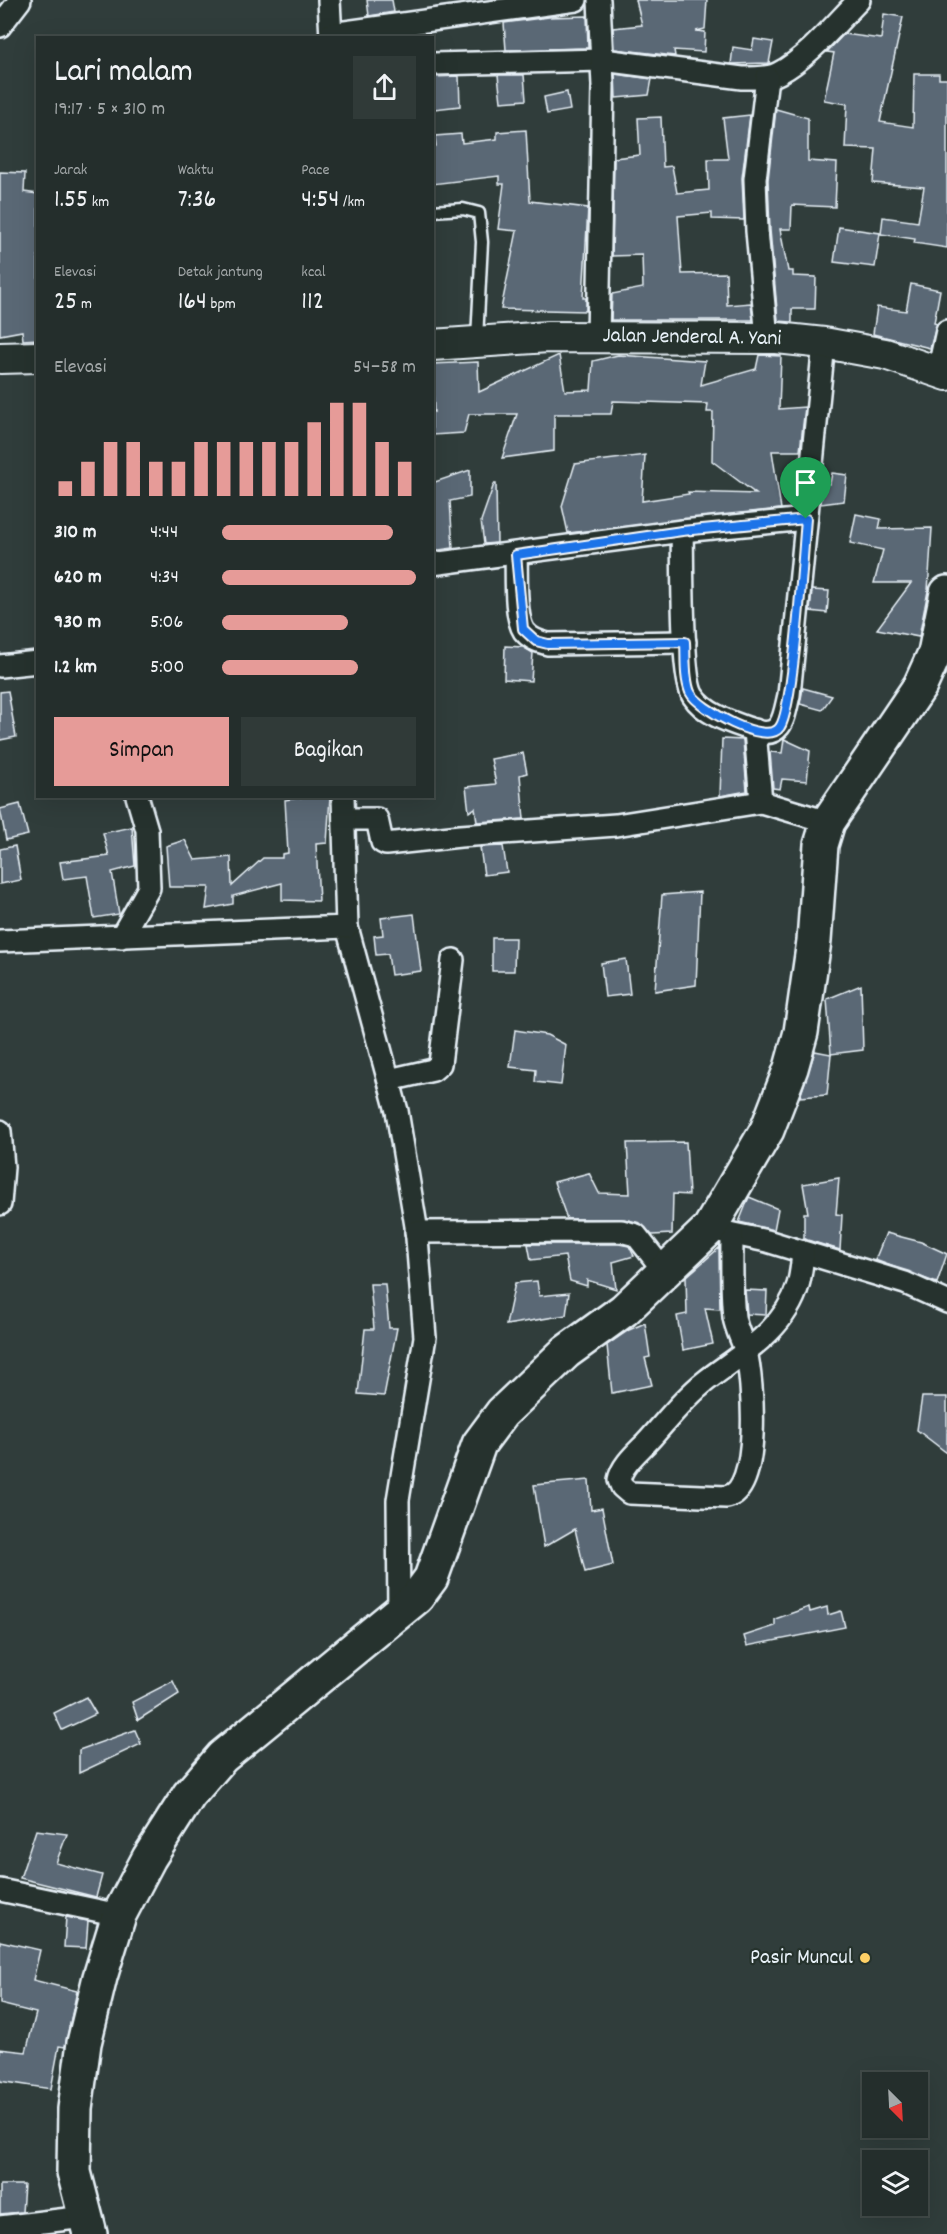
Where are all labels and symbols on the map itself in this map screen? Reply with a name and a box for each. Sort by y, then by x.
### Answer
street label: Jalan Jenderal A. Yani [602,321,782,355]
pin [780,457,831,519]
place label: Pasir Muncul [750,1943,853,1974]
marker: Pasir Muncul [858,1951,872,1965]
north arrow [862,2072,928,2138]

